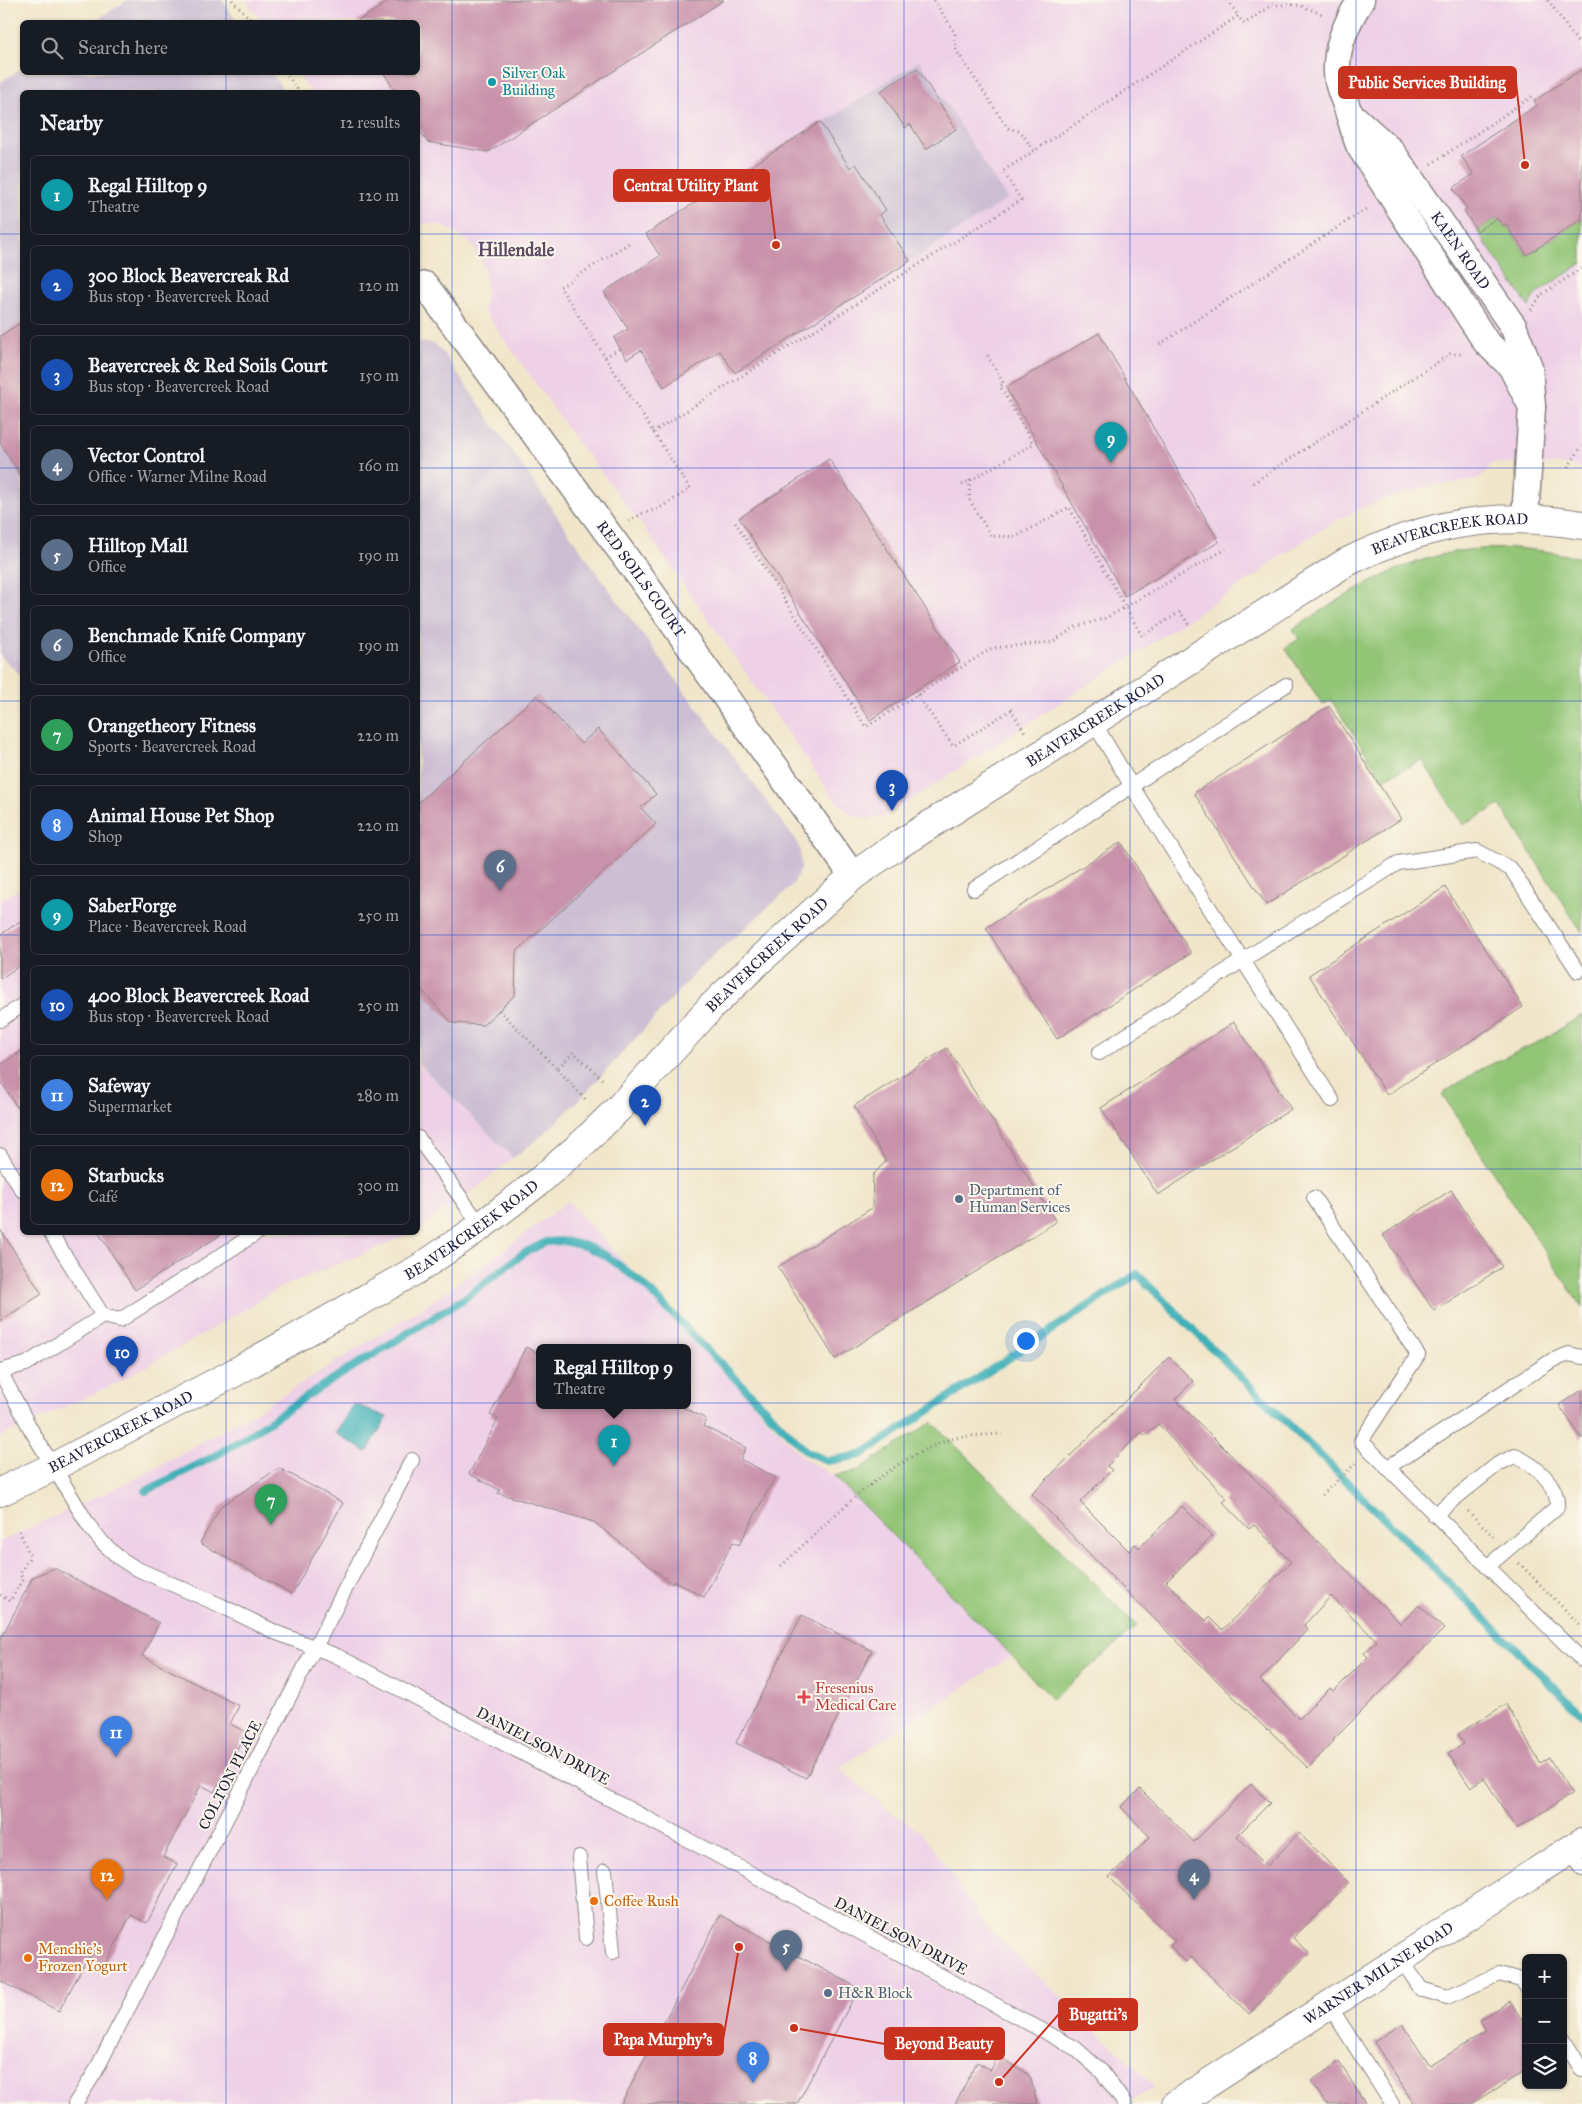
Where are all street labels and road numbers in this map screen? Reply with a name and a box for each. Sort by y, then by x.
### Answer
street label: KAEN ROAD [1427,208,1494,293]
street label: BEAVERCREEK ROAD [1368,510,1528,559]
street label: RED SOILS COURT [593,517,689,641]
street label: BEAVERCREEK ROAD [1023,670,1168,771]
street label: BEAVERCREEK ROAD [702,894,832,1016]
street label: BEAVERCREEK ROAD [401,1176,542,1284]
street label: BEAVERCREEK ROAD [45,1387,196,1477]
street label: DANIELSON DRIVE [473,1703,613,1789]
street label: COLTON PLACE [195,1717,265,1833]
street label: DANIELSON DRIVE [831,1893,971,1979]
street label: WARNER MILNE ROAD [1300,1918,1457,2028]

